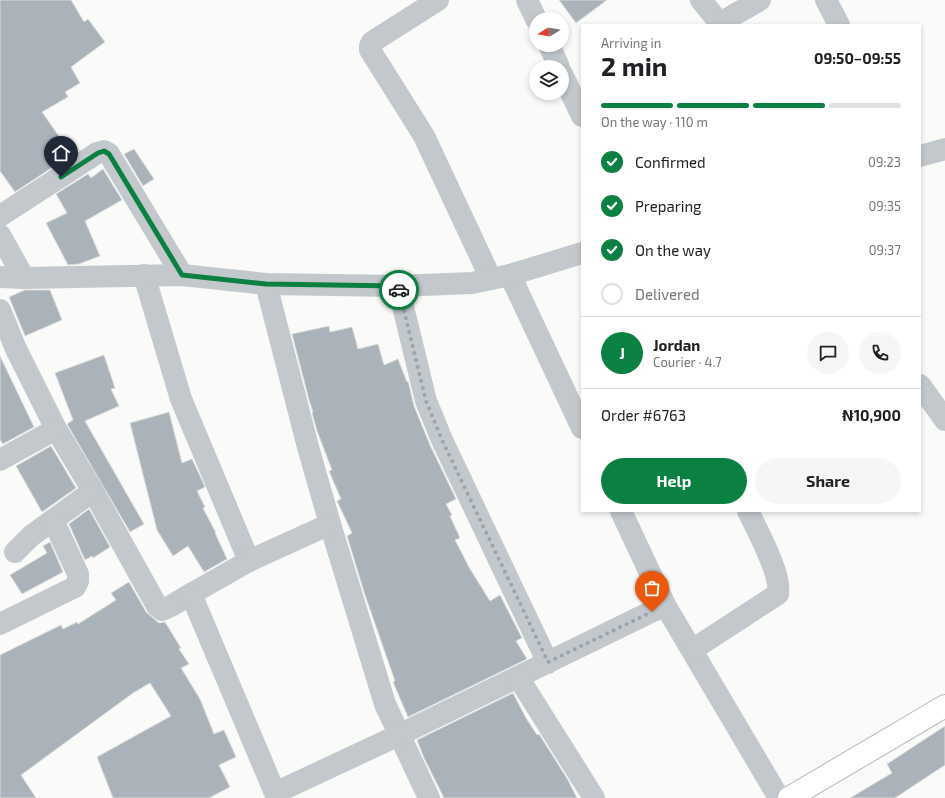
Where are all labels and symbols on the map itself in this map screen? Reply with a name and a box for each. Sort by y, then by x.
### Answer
north arrow [529,12,569,52]
pin [44,136,78,177]
courier [379,270,419,310]
pin [635,571,669,612]

